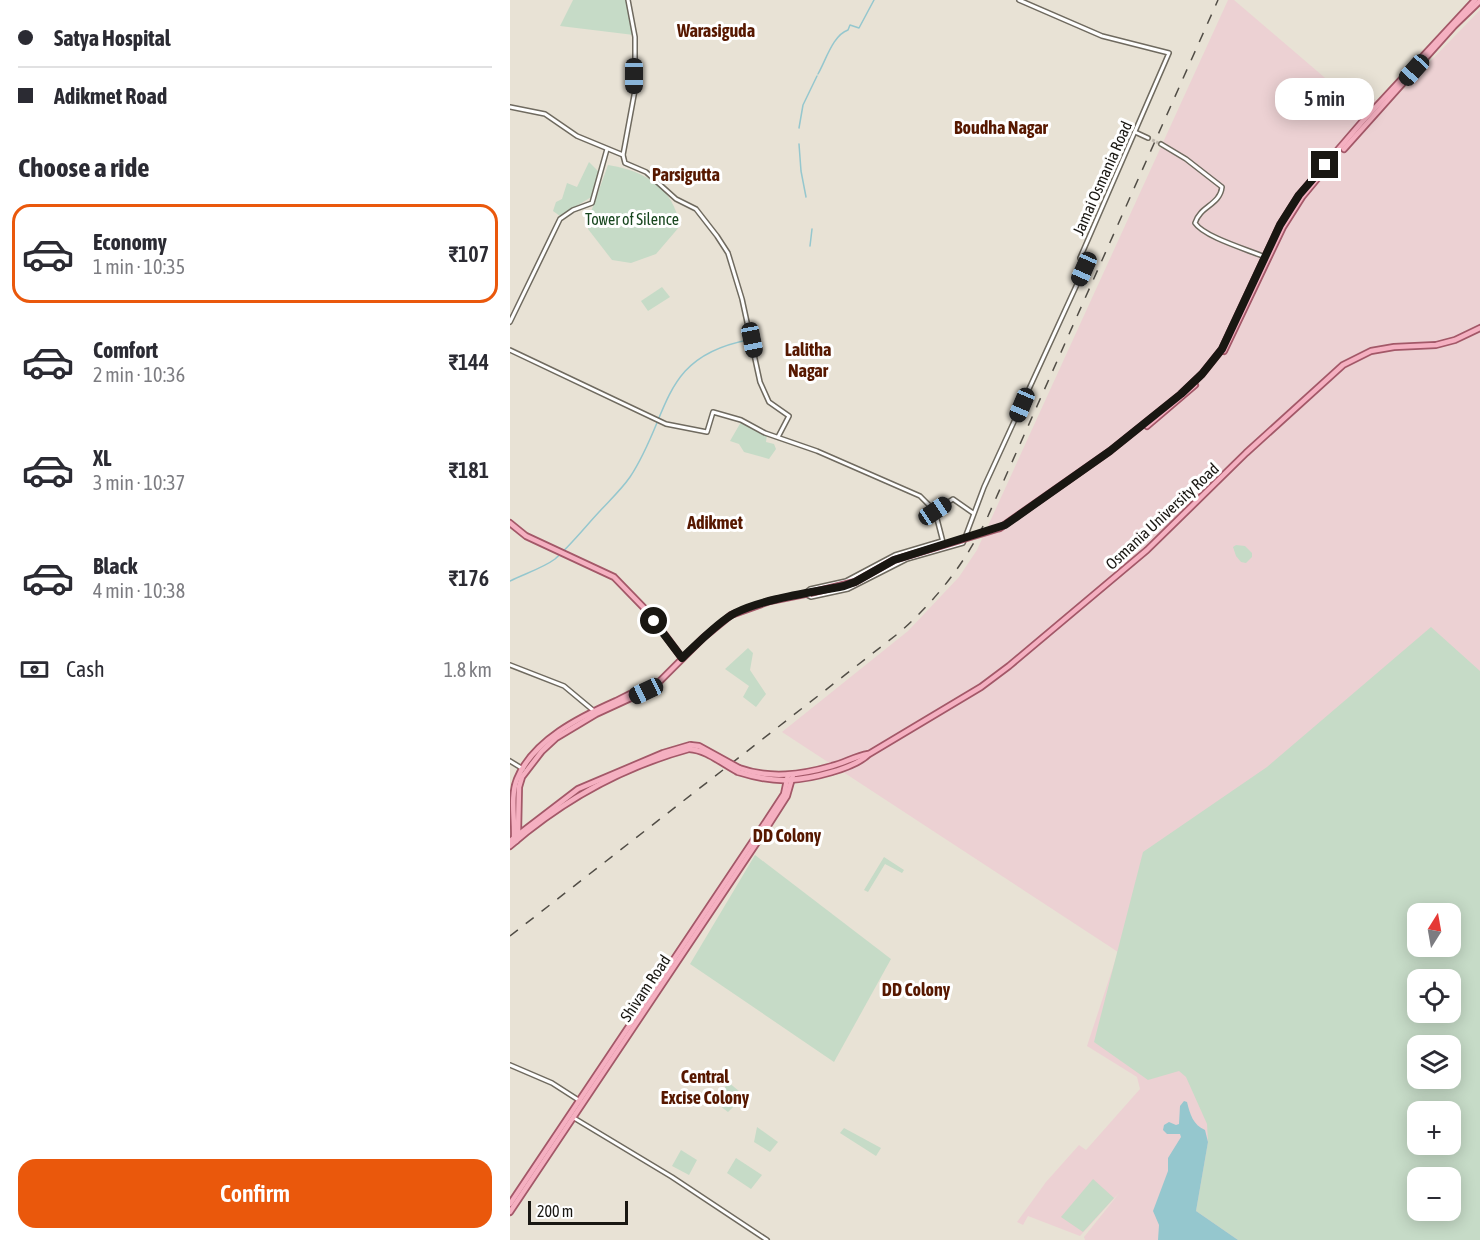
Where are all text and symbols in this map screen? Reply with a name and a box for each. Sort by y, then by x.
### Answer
district label: Warasiguda [676,20,755,41]
text: Satya Hospital [54,25,171,51]
car [1395,51,1433,89]
car [625,58,643,94]
callout: 5 min [1276,78,1374,120]
text: Adikmet Road [54,83,167,109]
text: 5 min [1304,87,1345,110]
district label: Boudha Nagar [954,117,1049,138]
street label: Jamai Osmania Road [1069,118,1135,238]
route end [1311,151,1338,178]
text: Choose a ride [18,152,150,183]
district label: Parsigutta [652,164,720,185]
park label: Tower of Silence [585,210,679,228]
icon: car [21,227,75,281]
text: Economy [93,229,167,255]
text: ₹107 [449,241,489,267]
car [1068,249,1100,289]
text: 1 min · 10:35 [93,255,185,278]
car [740,321,764,359]
icon: car [21,335,75,389]
text: Comfort [93,337,158,363]
district label: Lalitha Nagar [785,339,831,381]
text: ₹144 [449,349,489,375]
text: 2 min · 10:36 [93,363,185,386]
car [1007,385,1037,425]
icon: car [21,443,75,497]
text: XL [93,445,111,471]
text: ₹181 [449,457,489,483]
street label: Osmania University Road [1102,459,1223,574]
text: 3 min · 10:37 [93,471,185,494]
car [915,493,955,529]
district label: Adikmet [686,512,744,533]
icon: car [21,551,75,605]
text: Black [93,553,137,579]
text: ₹176 [449,565,489,591]
text: 4 min · 10:38 [93,579,185,602]
route start [640,607,667,634]
icon: cash [18,653,51,686]
text: Cash [66,656,105,682]
text: 1.8 km [444,658,492,681]
car [626,675,666,707]
district label: DD Colony [753,825,822,846]
north arrow [1407,903,1461,957]
map controls [1407,903,1461,1221]
street label: Shivam Road [616,951,674,1025]
button: locate [1407,969,1461,1023]
district label: DD Colony [882,979,951,1000]
button: layers [1407,1035,1461,1089]
district label: Central Excise Colony [661,1066,750,1108]
button: + [1407,1101,1461,1155]
button: Confirm [18,1159,492,1228]
button: − [1407,1167,1461,1221]
scale bar [528,1198,628,1226]
text: 200 m [537,1202,573,1220]

